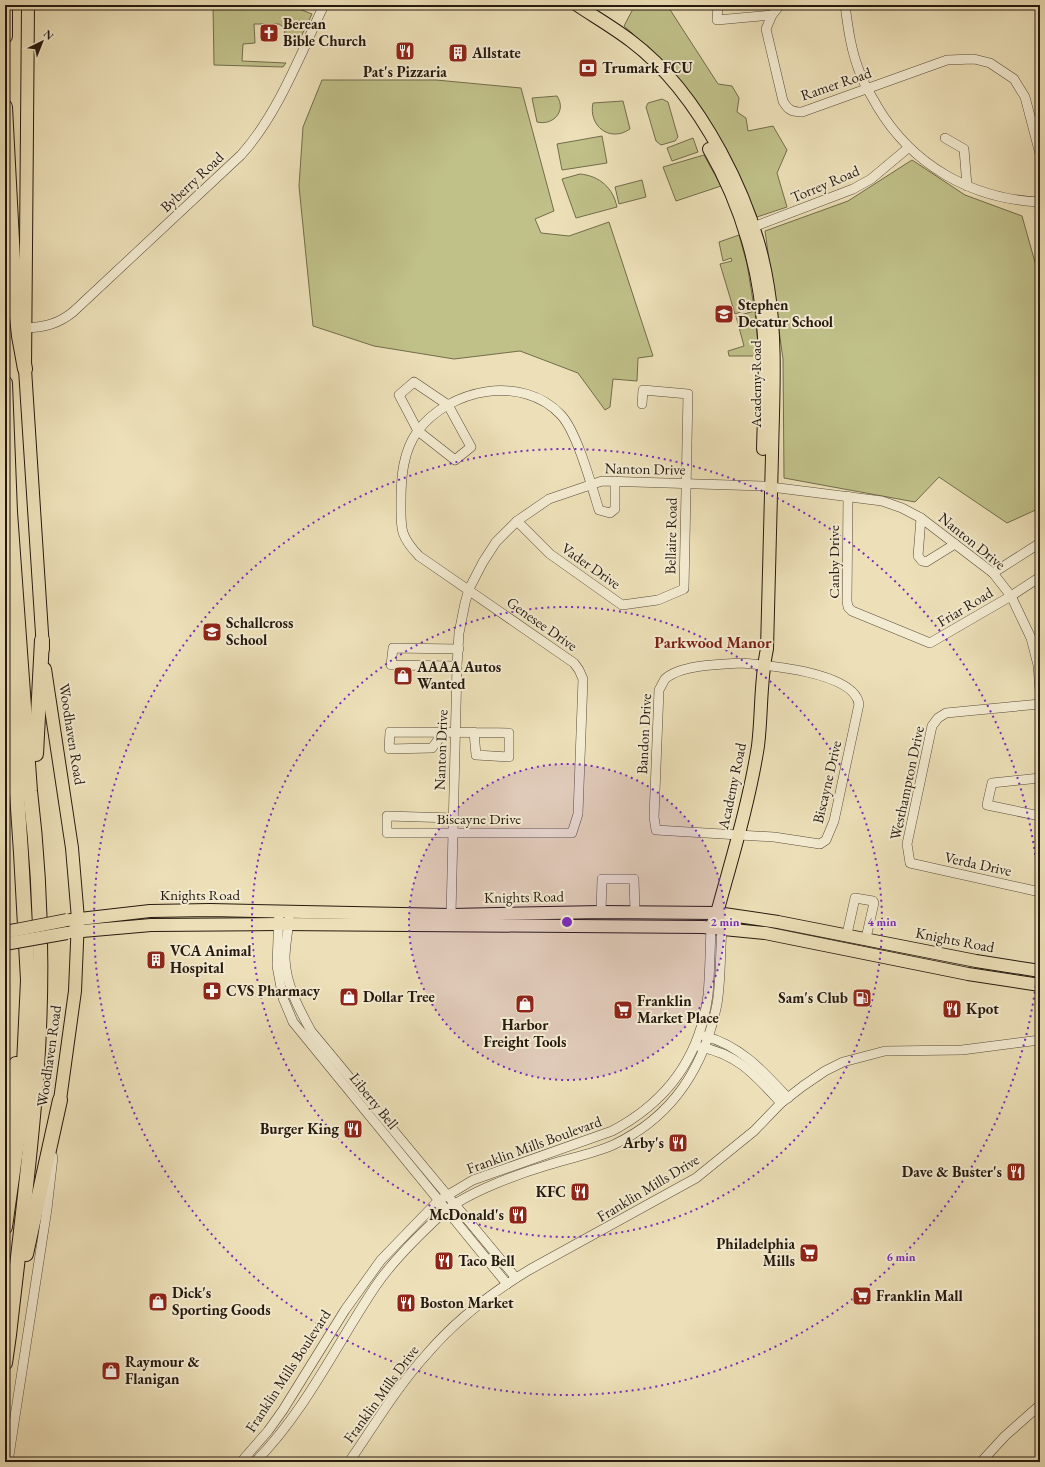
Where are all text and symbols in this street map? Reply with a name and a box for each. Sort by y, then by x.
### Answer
place label: Berean Bible Church [283,14,367,50]
north arrow [22,22,62,62]
church icon: Berean Bible Church [258,22,280,44]
text: N [41,27,57,43]
restaurant icon: Pat's Pizzaria [394,40,416,62]
building icon: Allstate [447,42,469,64]
place label: Allstate [471,43,521,62]
bank icon: Trumark FCU [577,57,599,79]
place label: Trumark FCU [602,58,693,77]
place label: Pat's Pizzaria [363,62,447,81]
street label: Ramer Road [798,62,874,104]
street label: Byberry Road [156,147,228,216]
street label: Torrey Road [788,160,862,206]
place label: Stephen Decatur School [738,295,834,331]
school or university icon: Stephen Decatur School [713,303,735,325]
street label: Academy Road [746,340,765,429]
street label: Nanton Drive [604,458,686,479]
street label: Bellaire Road [660,497,681,575]
street label: Nanton Drive [935,508,1010,574]
street label: Canby Drive [824,525,843,599]
street label: Vader Drive [558,538,625,593]
street label: Friar Road [933,582,996,631]
street label: Genesee Drive [503,592,581,655]
place label: Schallcross School [226,613,293,649]
school or university icon: Schallcross School [201,621,223,643]
district label: Parkwood Manor [654,632,772,653]
place label: AAAA Autos Wanted [416,657,501,693]
shop icon: AAAA Autos Wanted [392,665,414,687]
street label: Woodhaven Road [55,682,90,786]
street label: Bandon Drive [632,693,655,775]
street label: Nanton Drive [430,709,451,791]
street label: Westhampton Drive [885,724,928,842]
street label: Biscayne Drive [808,738,845,825]
street label: Academy Road [713,741,750,832]
street label: Biscayne Drive [437,809,521,828]
street label: Verda Drive [943,847,1014,880]
street label: Knights Road [160,885,240,904]
street label: Knights Road [484,886,565,907]
text: 2 min [710,914,740,930]
text: 4 min [867,914,897,930]
centre of rings [560,915,574,929]
street label: Knights Road [914,923,997,957]
place label: VCA Animal Hospital [170,941,252,977]
building icon: VCA Animal Hospital [145,949,167,971]
pharmacy icon: CVS Pharmacy [201,980,223,1002]
place label: CVS Pharmacy [226,981,321,1000]
shop icon: Dollar Tree [338,986,360,1008]
place label: Dollar Tree [363,987,435,1006]
fuel station icon: Sam's Club [851,987,873,1009]
place label: Sam's Club [778,988,848,1007]
place label: Franklin Market Place [637,991,719,1027]
shop icon: Harbor Freight Tools [514,993,536,1015]
restaurant icon: Kpot [941,998,963,1020]
supermarket icon: Franklin Market Place [612,999,634,1021]
place label: Kpot [966,999,999,1018]
street label: Woodhaven Road [32,1003,65,1108]
place label: Harbor Freight Tools [483,1015,567,1051]
street label: Liberty Bell [346,1069,403,1133]
street label: Franklin Mills Boulevard [464,1111,604,1178]
restaurant icon: Burger King [342,1118,364,1140]
place label: Burger King [260,1119,339,1138]
restaurant icon: Arby's [667,1132,689,1154]
place label: Arby's [622,1133,664,1152]
street label: Franklin Mills Drive [593,1149,703,1226]
restaurant icon: Dave & Buster's [1005,1161,1027,1183]
place label: Dave & Buster's [902,1162,1002,1181]
restaurant icon: KFC [569,1181,591,1203]
place label: KFC [536,1182,566,1201]
restaurant icon: McDonald's [507,1204,529,1226]
place label: McDonald's [429,1205,504,1224]
place label: Philadelphia Mills [716,1234,795,1270]
supermarket icon: Philadelphia Mills [798,1242,820,1264]
text: 6 min [886,1249,916,1265]
restaurant icon: Taco Bell [433,1250,455,1272]
place label: Taco Bell [458,1251,516,1270]
place label: Dick's Sporting Goods [172,1283,271,1319]
supermarket icon: Franklin Mall [851,1285,873,1307]
place label: Franklin Mall [876,1286,964,1305]
shop icon: Dick's Sporting Goods [147,1291,169,1313]
restaurant icon: Boston Market [395,1292,417,1314]
place label: Boston Market [420,1293,514,1312]
street label: Franklin Mills Boulevard [241,1305,335,1436]
street label: Franklin Mills Drive [339,1341,422,1446]
place label: Raymour & Flanigan [125,1352,199,1388]
shop icon: Raymour & Flanigan [100,1360,122,1382]

